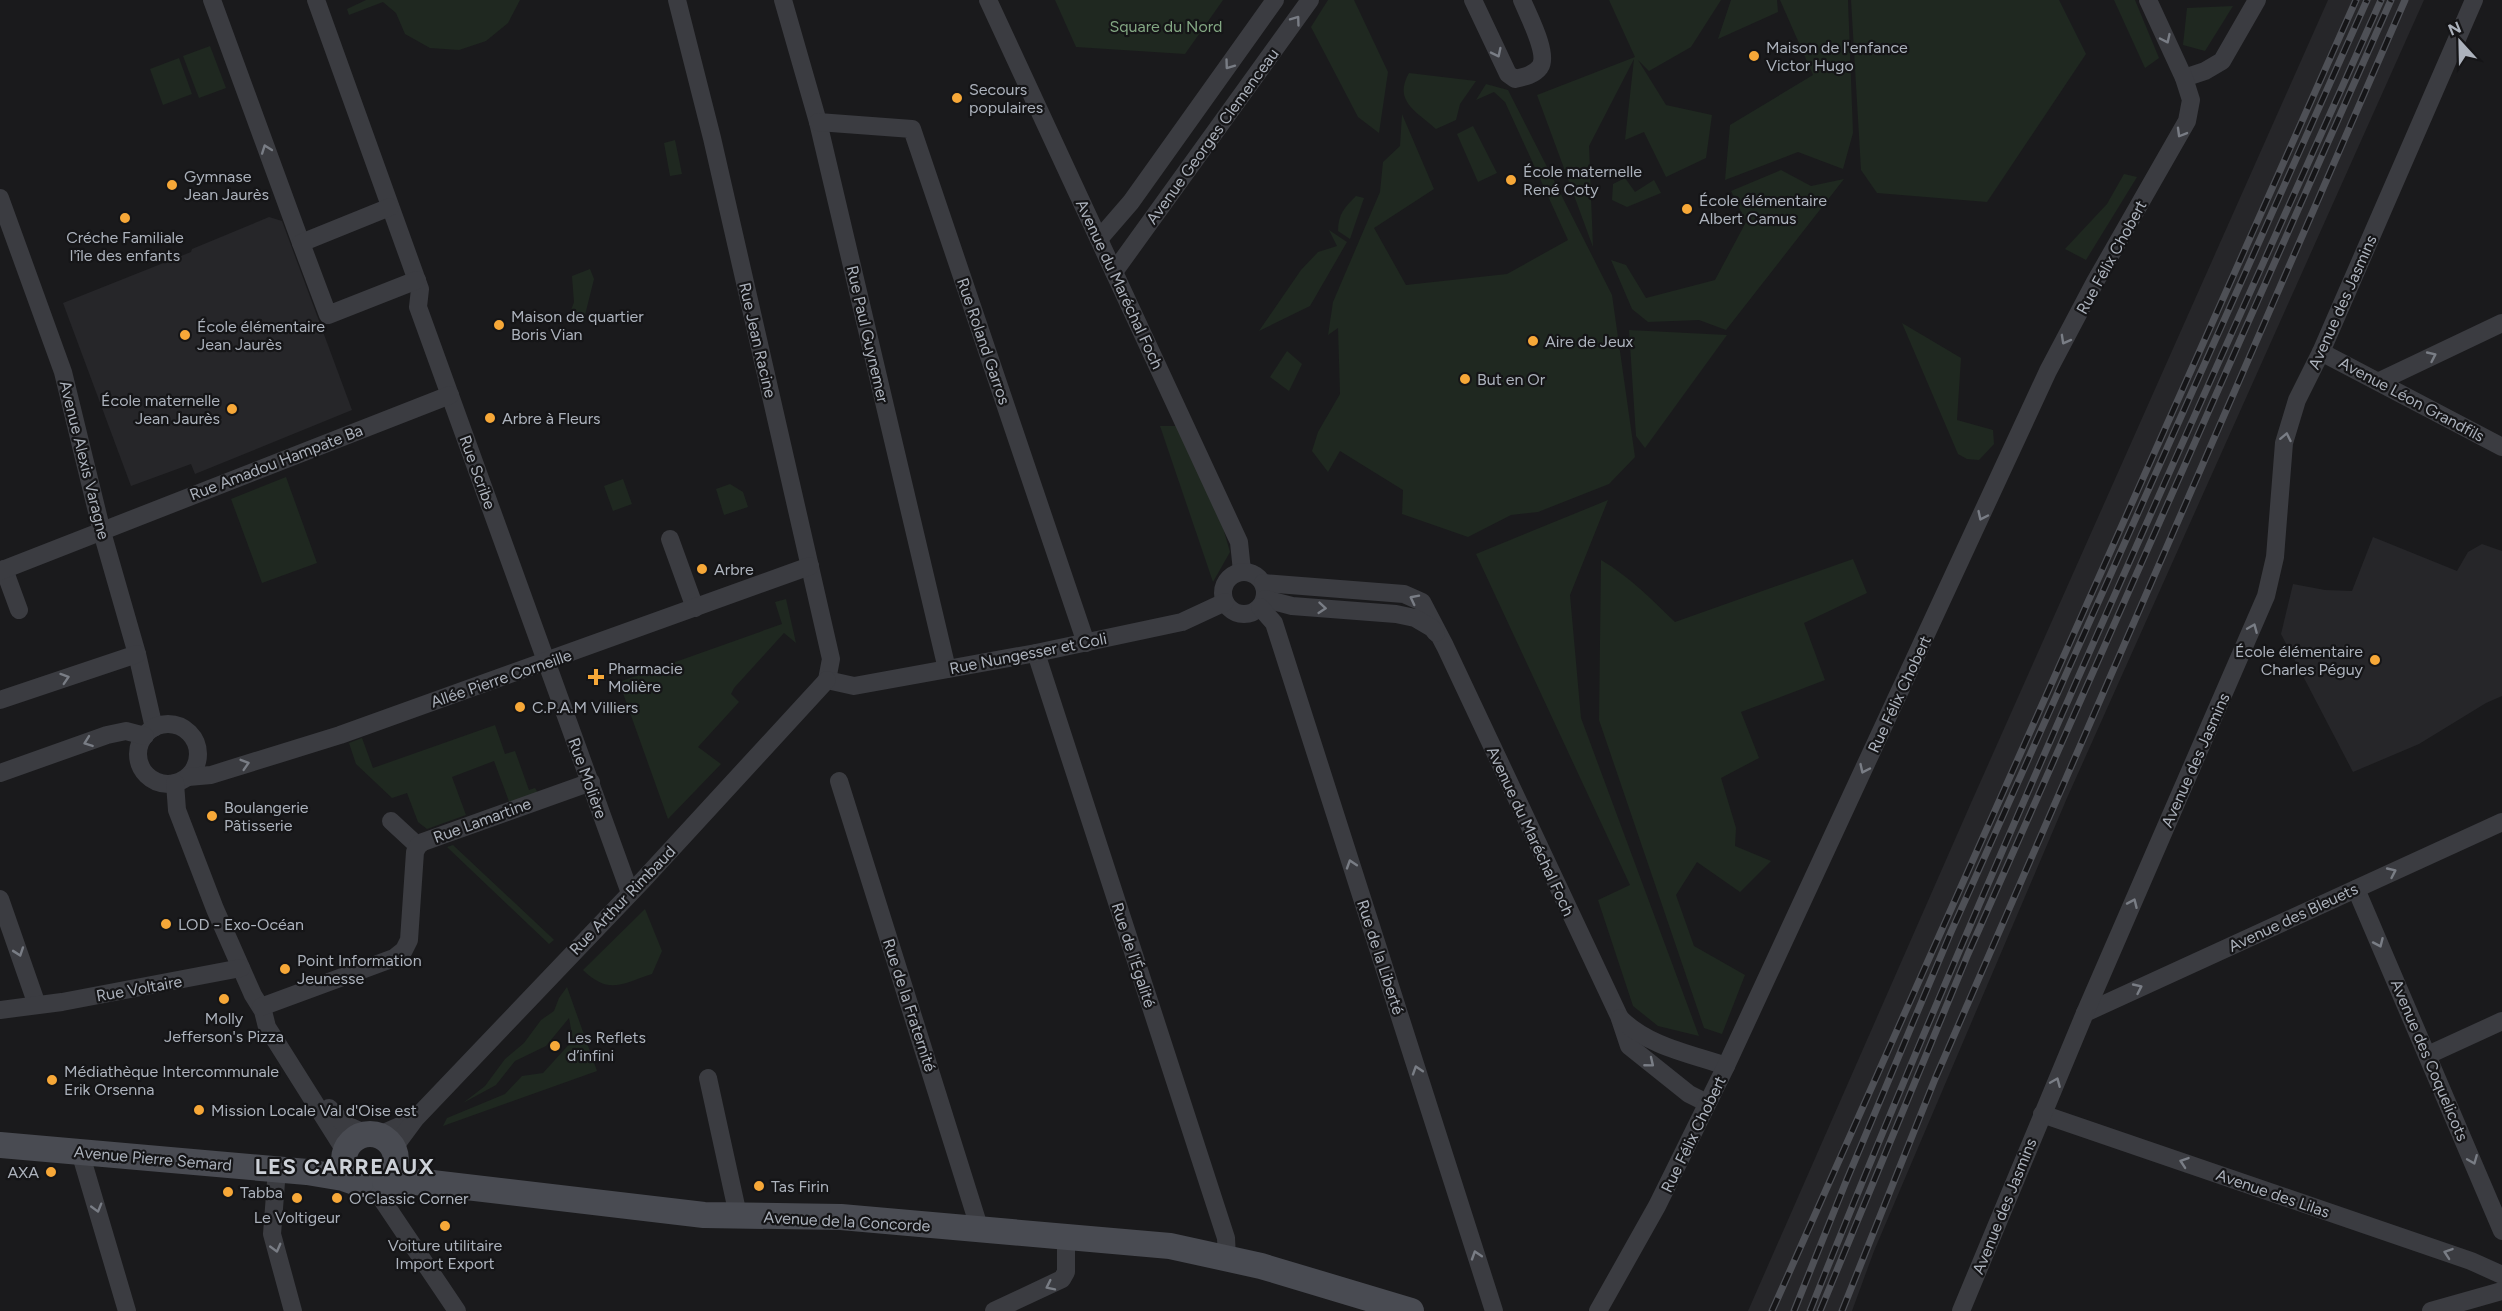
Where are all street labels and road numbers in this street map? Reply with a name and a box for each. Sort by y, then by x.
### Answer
street label: Avenue Georges Clemenceau [1142,45,1283,228]
street label: Avenue du Maréchal Foch [1072,196,1167,372]
street label: Rue Félix Chobert [2072,197,2151,317]
street label: Avenue des Jasmins [2304,232,2381,372]
street label: Rue Paul Guynemer [842,264,893,405]
street label: Rue Roland Garros [953,275,1014,407]
street label: Rue Jean Racine [735,281,780,400]
street label: Avenue Léon Grandfils [2336,353,2488,446]
street label: Avenue Alexis Varagne [56,379,114,542]
street label: Rue Amadou Hampate Ba [187,421,365,504]
street label: Rue Scribe [455,433,500,512]
street label: Rue Nungesser et Coli [948,629,1108,678]
street label: Rue Félix Chobert [1864,633,1935,756]
street label: Allée Pierre Corneille [428,645,574,712]
street label: Avenue des Jasmins [2157,690,2234,830]
street label: Rue Molière [564,735,611,821]
street label: Avenue du Maréchal Foch [1483,743,1578,919]
street label: Rue Lamartine [431,794,534,847]
street label: Rue Arthur Rimbaud [565,842,679,959]
street label: Avenue des Bleuets [2225,879,2361,956]
street label: Rue de la Liberté [1353,897,1408,1017]
street label: Rue de l'Égalité [1108,900,1160,1010]
street label: Rue de la Fraternité [879,936,940,1074]
street label: Rue Voltaire [95,972,184,1005]
street label: Avenue des Coquelicots [2387,976,2472,1144]
street label: Rue Félix Chobert [1657,1073,1730,1195]
street label: Avenue des Jasmins [1968,1135,2040,1277]
street label: Avenue Pierre Semard [73,1142,233,1175]
street label: Avenue des Lilas [2214,1165,2332,1222]
street label: Avenue de la Concorde [763,1208,931,1235]

